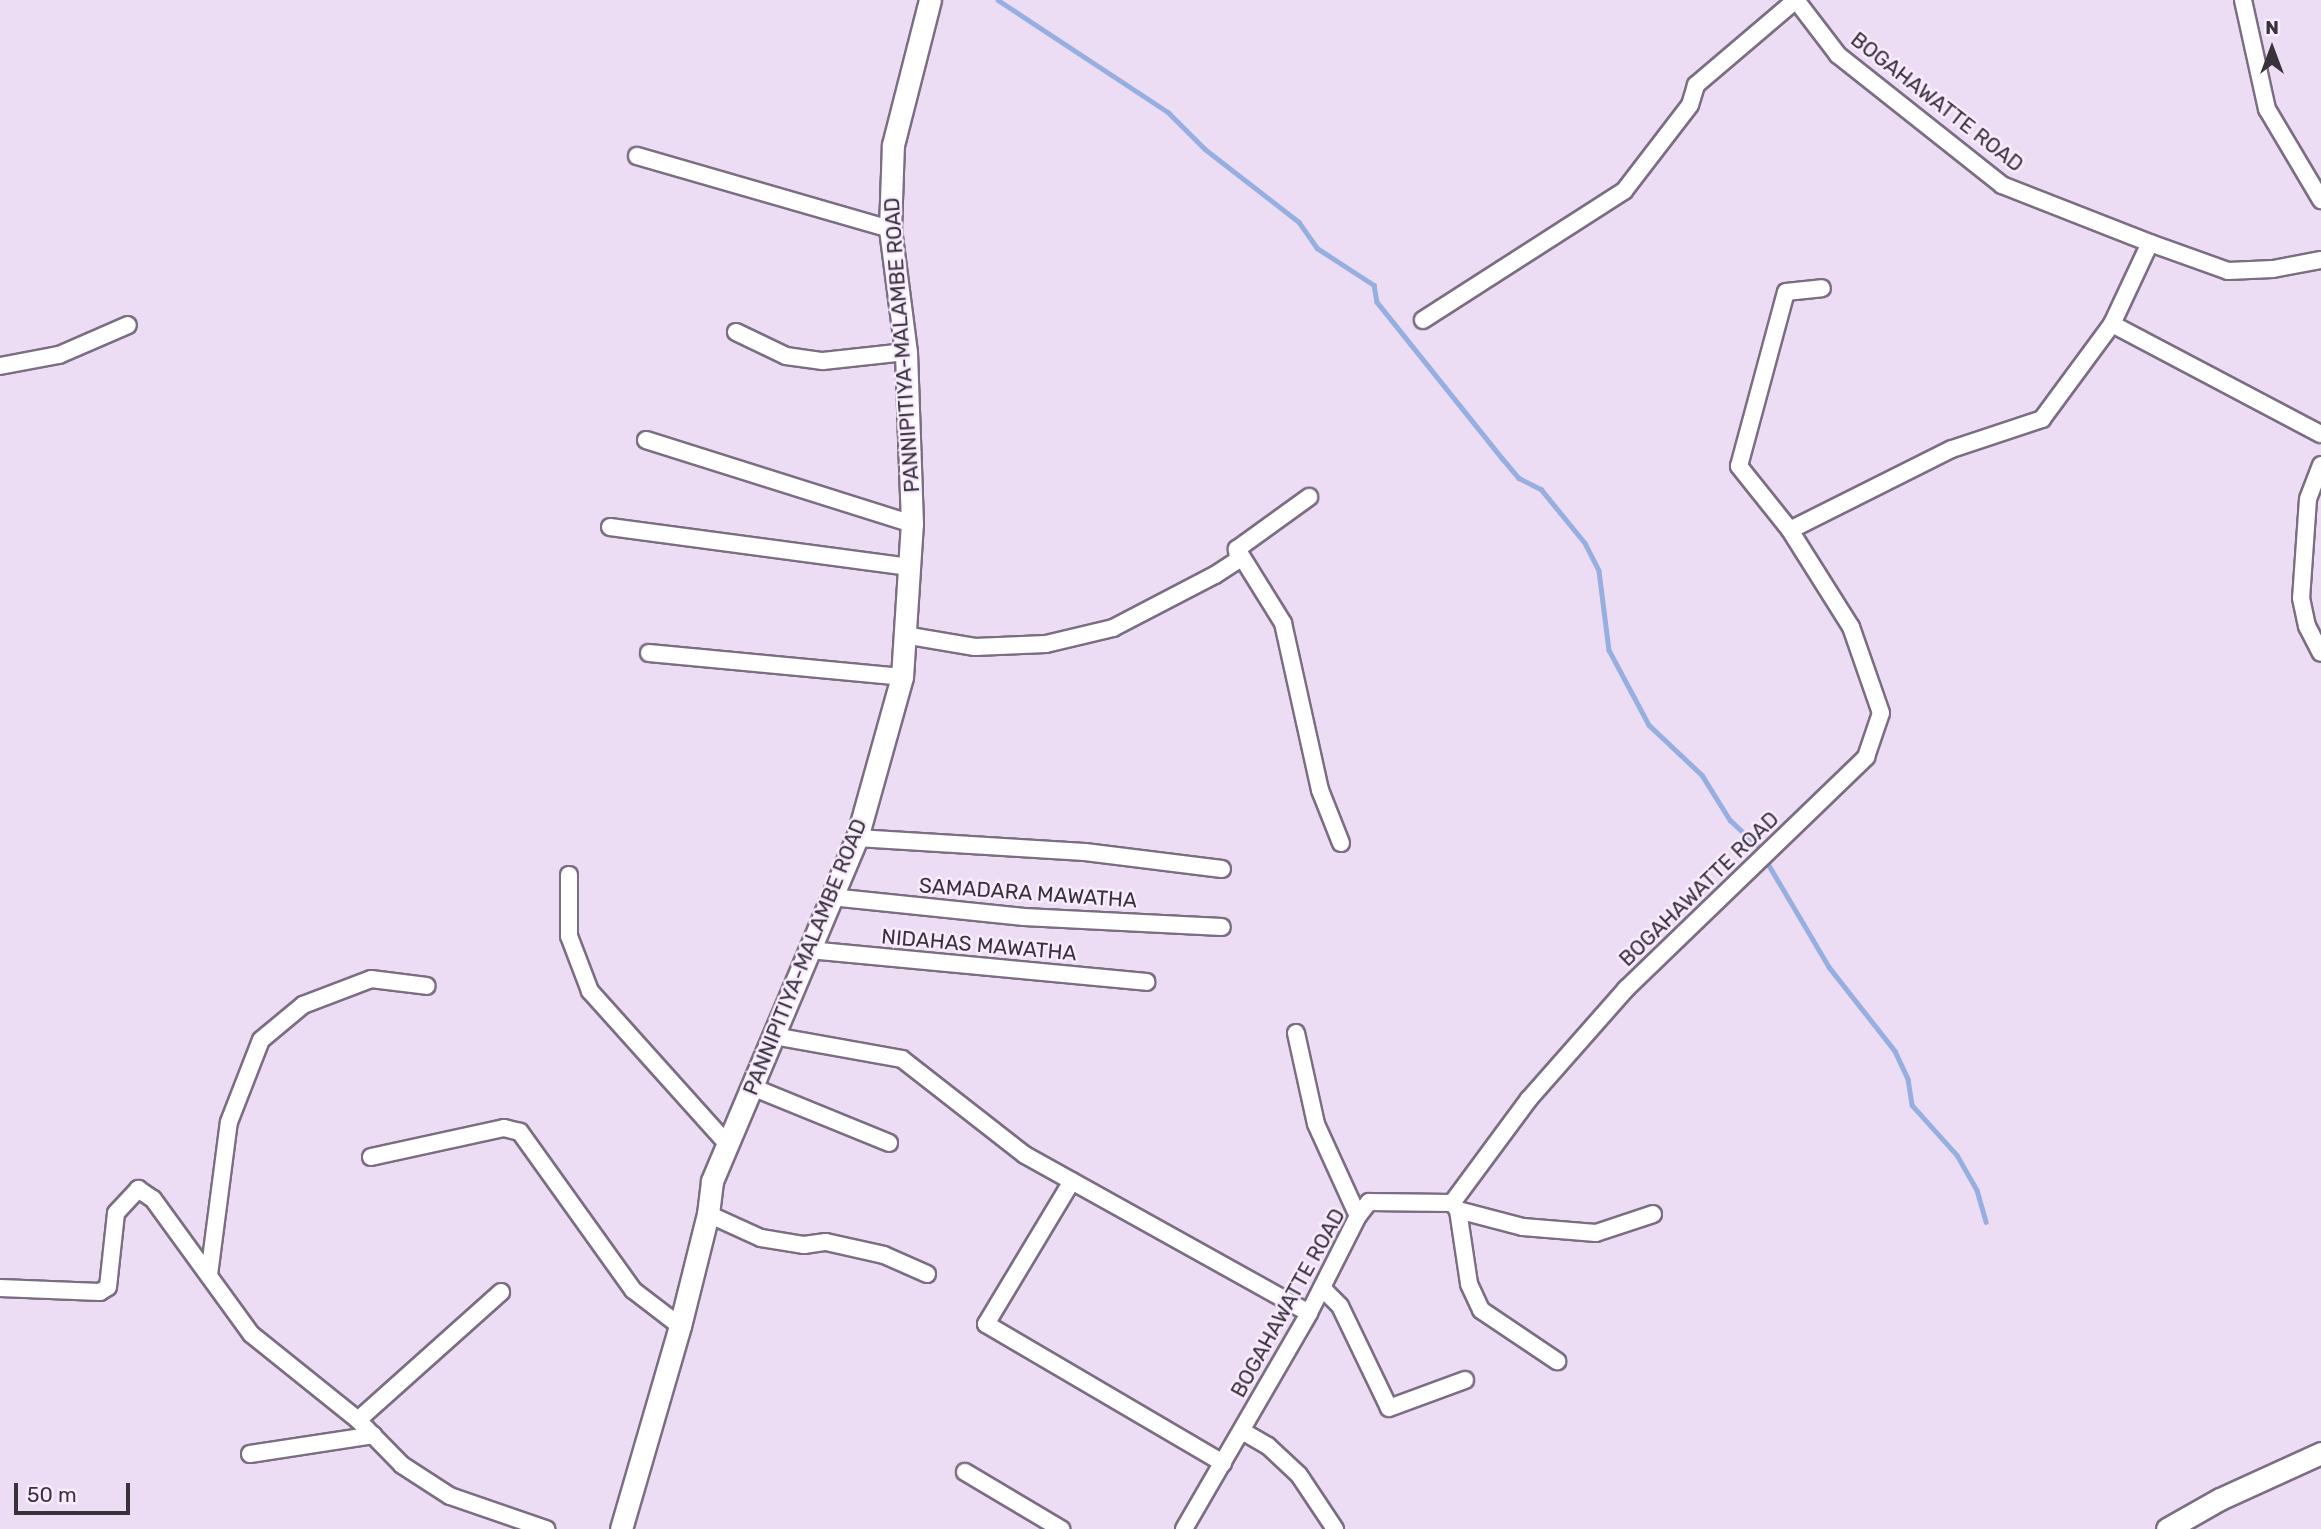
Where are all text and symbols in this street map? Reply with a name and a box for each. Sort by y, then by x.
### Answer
north arrow [2237,14,2307,84]
text: N [2265,16,2279,39]
street label: BOGAHAWATTE ROAD [1846,27,2028,177]
street label: PANNIPITIYA-MALAMBE ROAD [879,197,925,493]
street label: BOGAHAWATTE ROAD [1614,806,1784,972]
street label: PANNIPITIYA-MALAMBE ROAD [738,815,872,1099]
street label: SAMADARA MAWATHA [918,873,1138,913]
street label: NIDAHAS MAWATHA [880,924,1078,966]
street label: BOGAHAWATTE ROAD [1226,1204,1350,1402]
scale bar [18,1470,133,1514]
text: 50 m [27,1482,77,1507]

